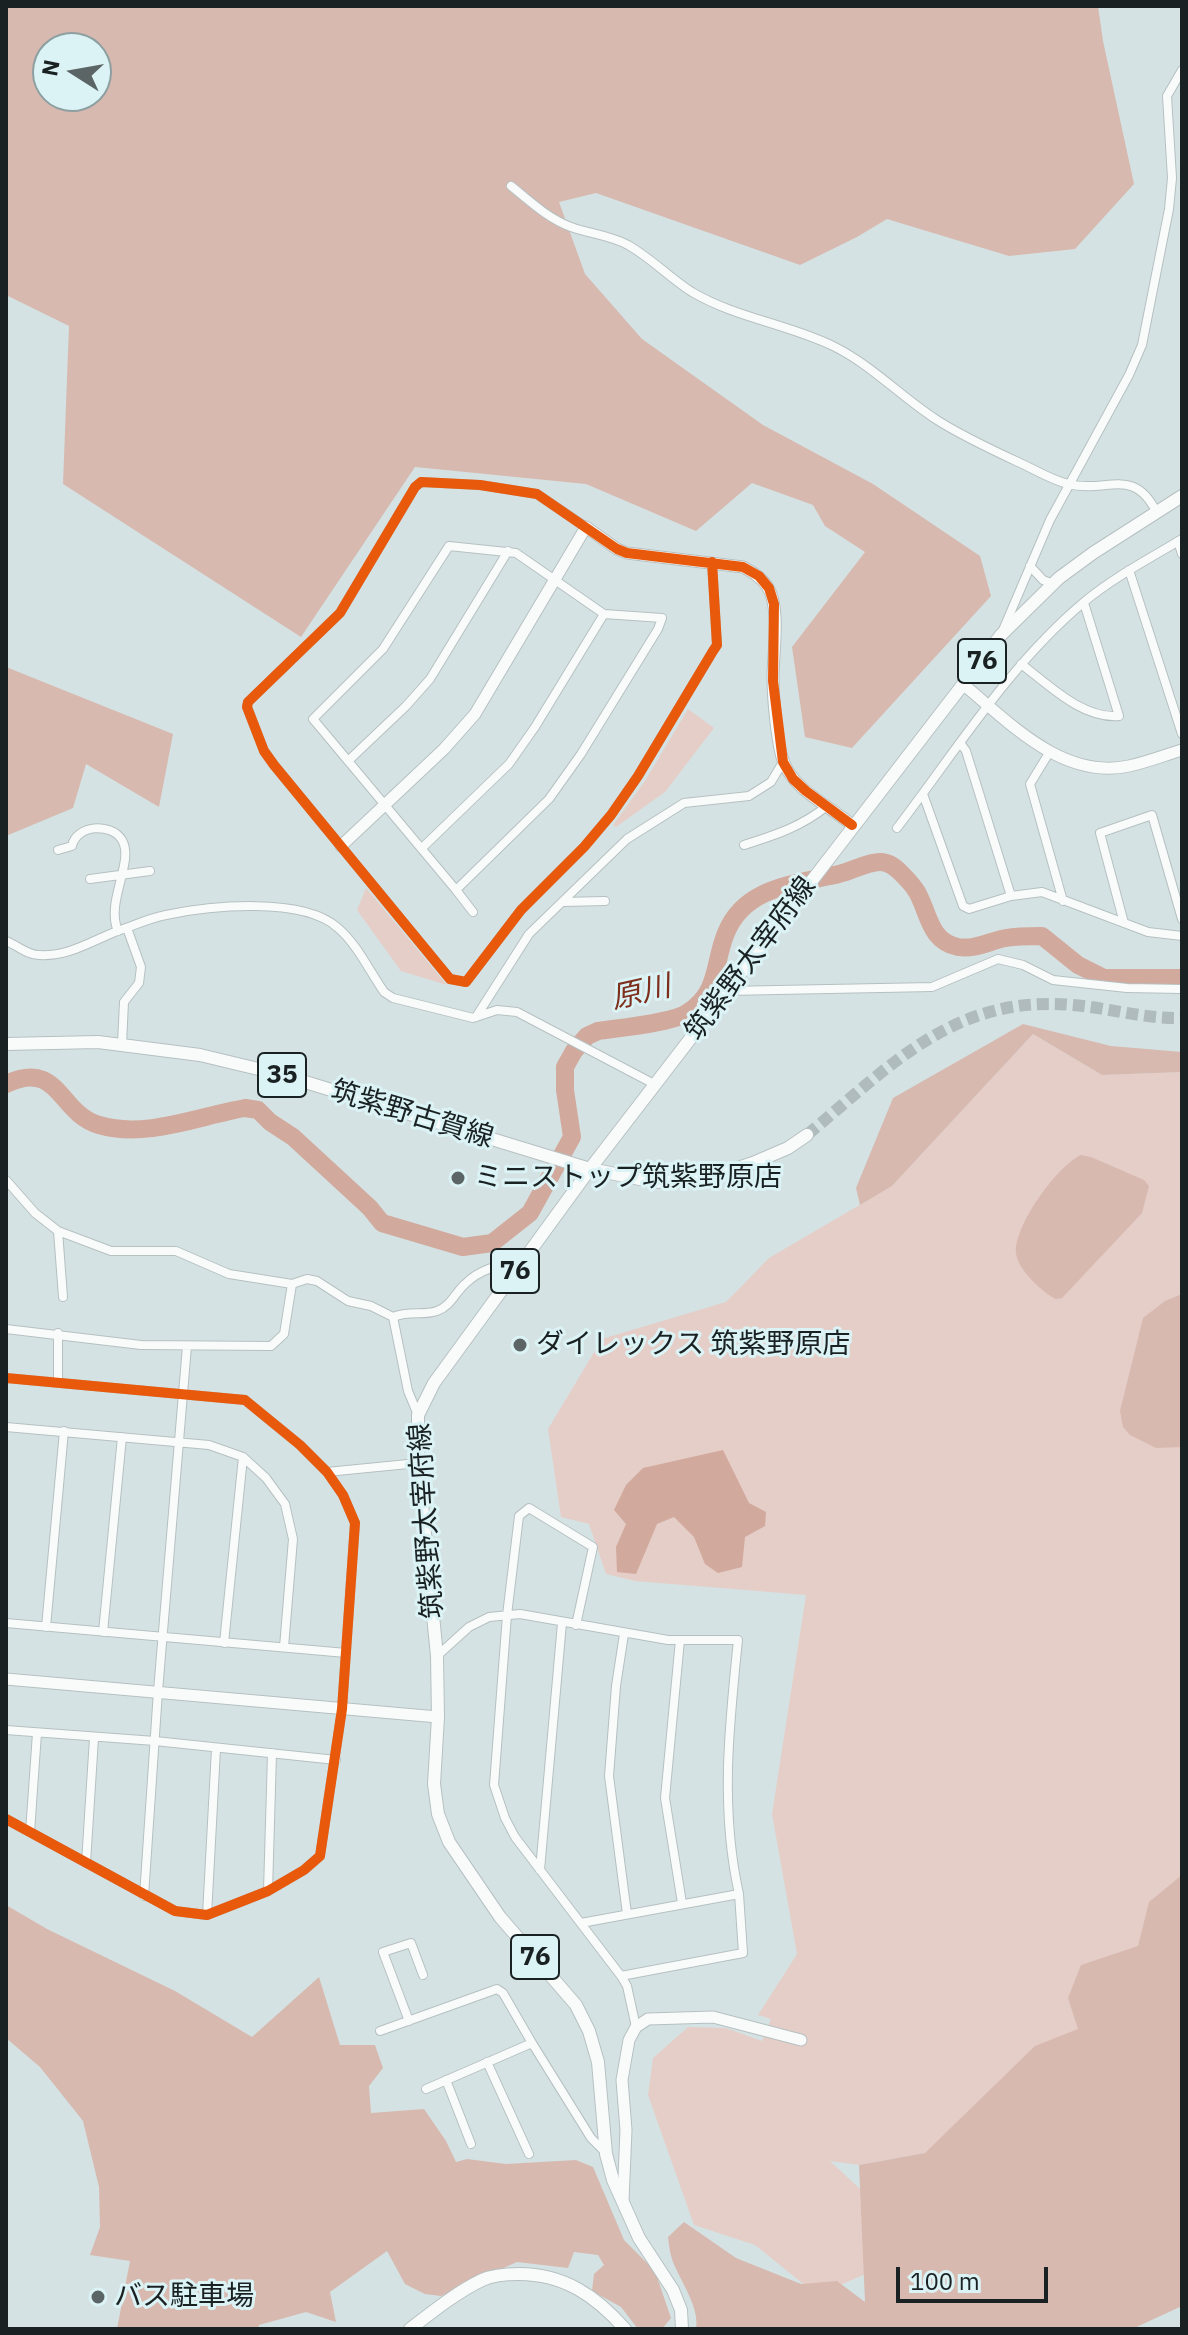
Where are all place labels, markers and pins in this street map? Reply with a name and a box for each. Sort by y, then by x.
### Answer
place label: ミニストップ筑紫野原店 [474,1161,782,1195]
marker: ミニストップ筑紫野原店 [449,1169,467,1187]
place label: ダイレックス 筑紫野原店 [536,1328,851,1362]
marker: ダイレックス 筑紫野原店 [511,1336,529,1354]
place label: バス駐車場 [114,2280,254,2314]
marker: バス駐車場 [89,2288,107,2306]

